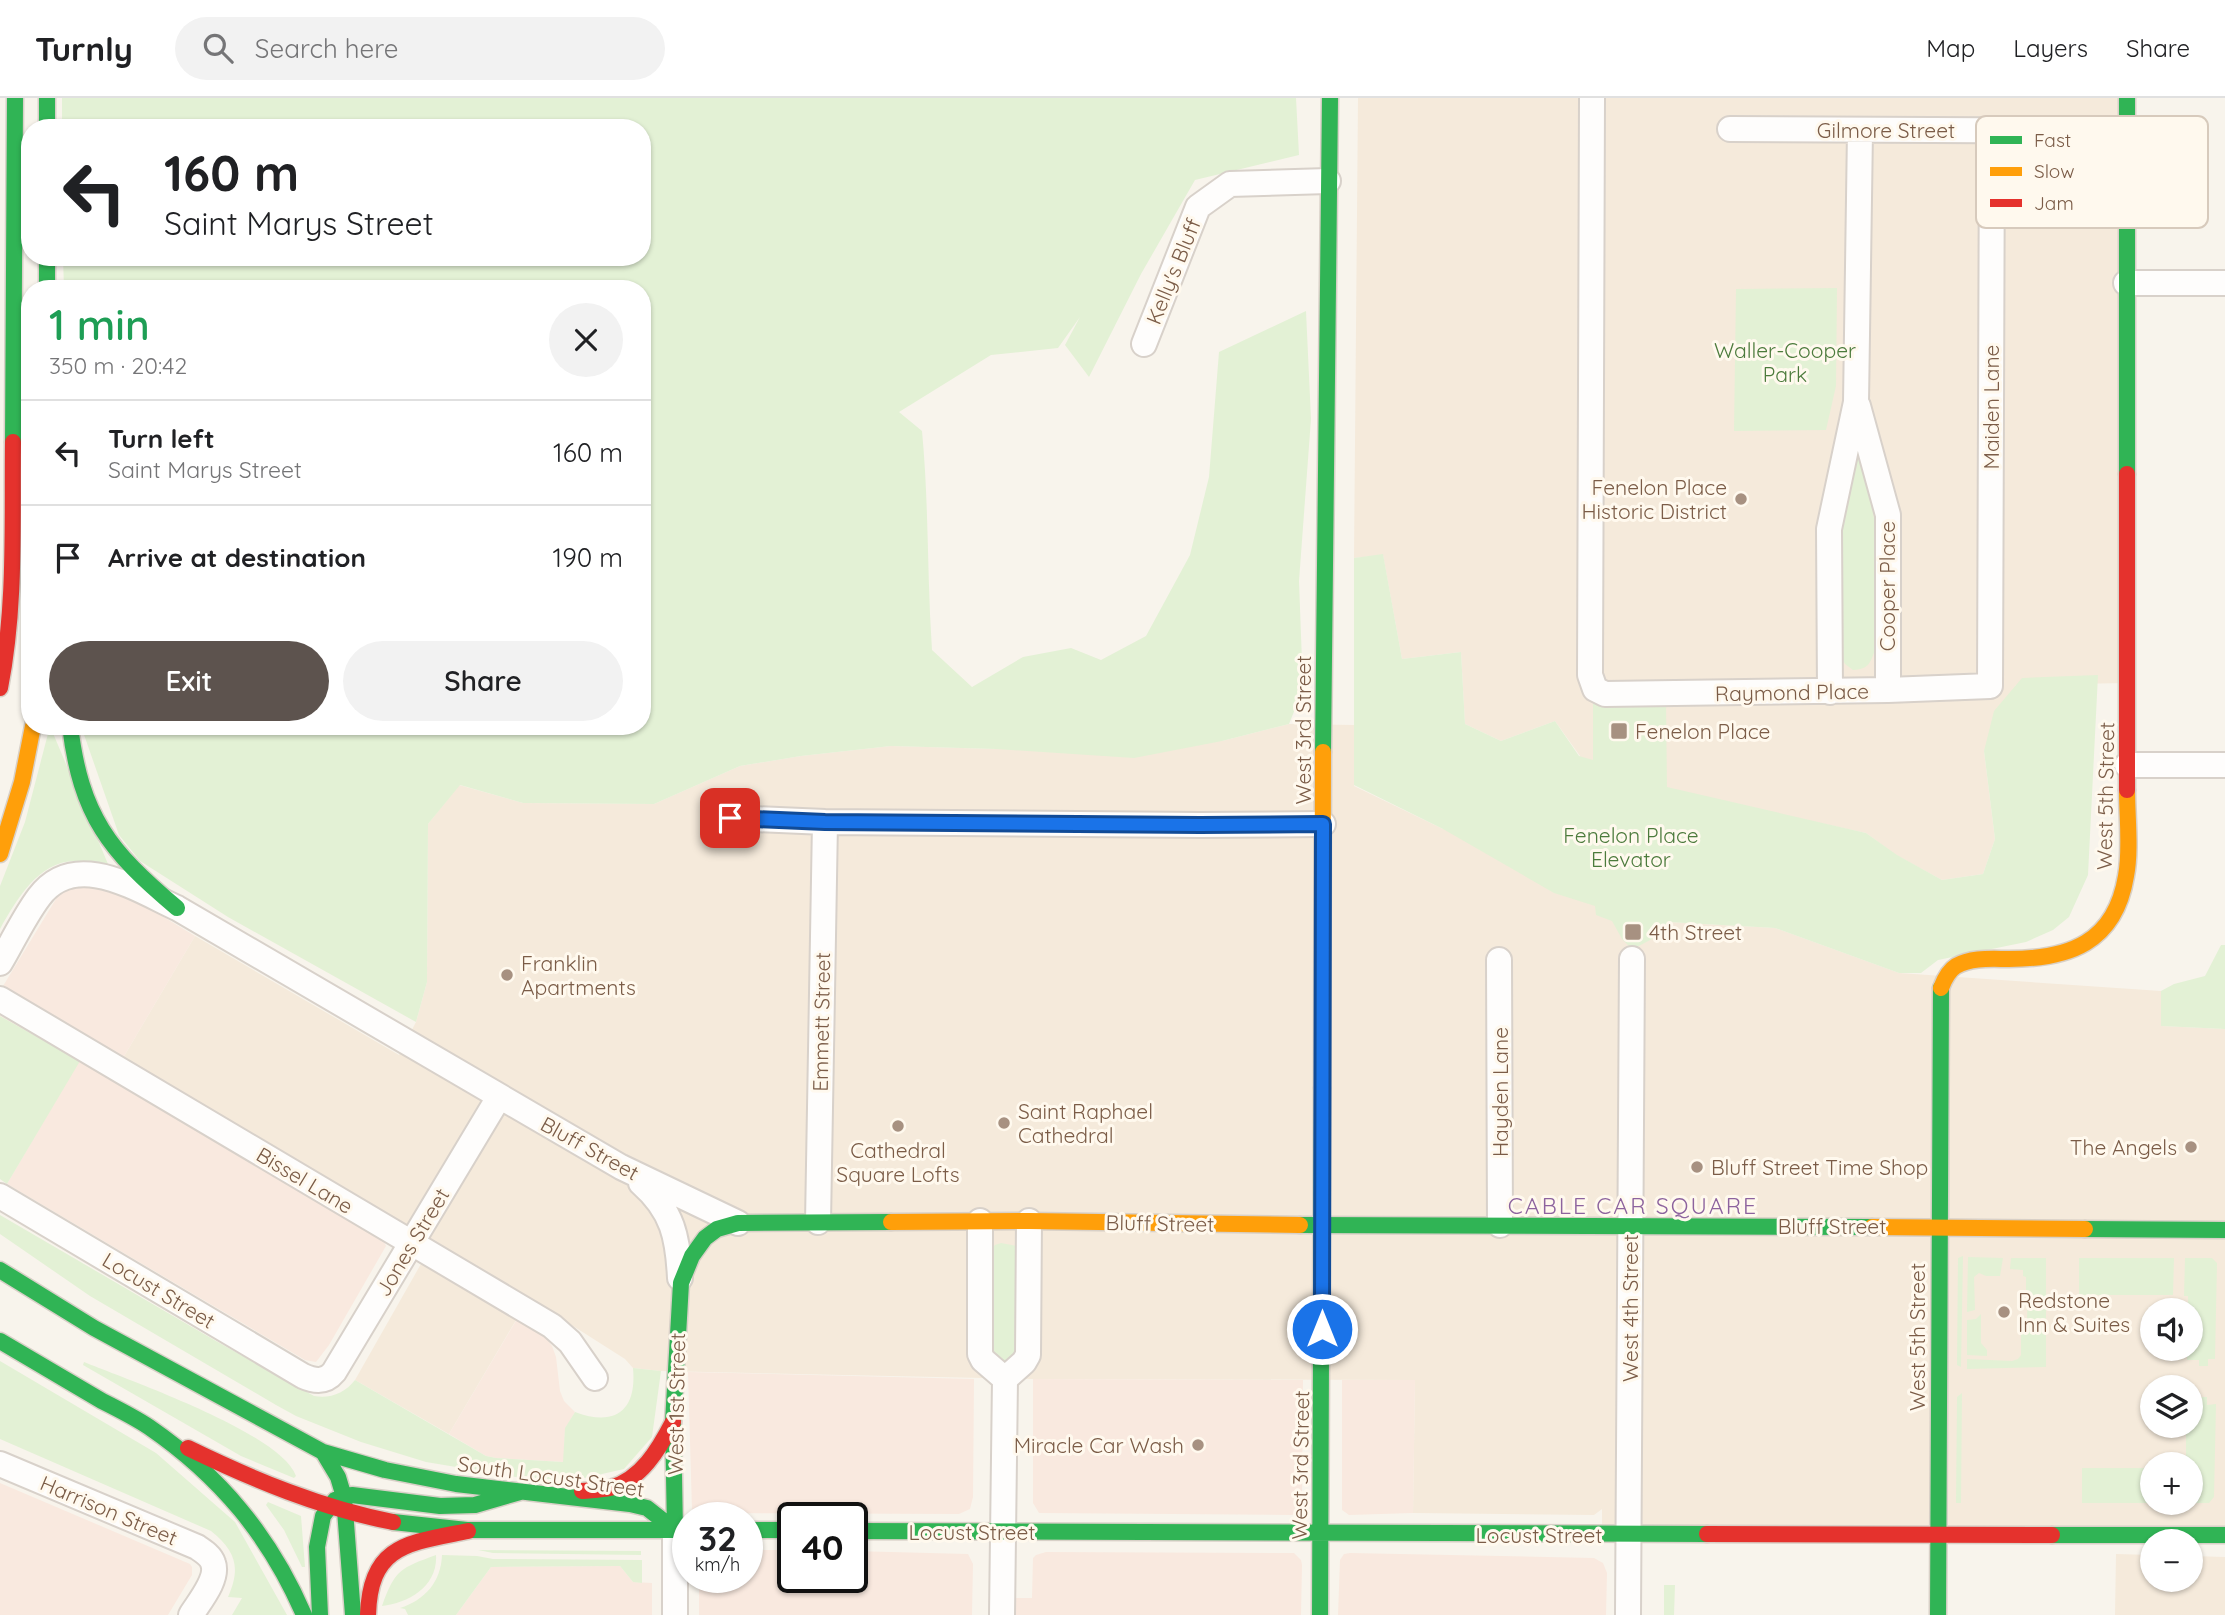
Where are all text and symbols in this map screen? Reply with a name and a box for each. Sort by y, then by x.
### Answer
search box [175,17,665,80]
text: Turnly [35,28,133,69]
icon: search [199,29,237,67]
text: Search here [255,32,398,65]
text: Map [1926,33,1975,63]
text: Layers [2013,33,2088,63]
text: Share [2126,33,2190,63]
legend [1976,116,2208,228]
street label: Gilmore Street [1817,117,1955,143]
text: Fast [2034,128,2071,152]
text: 160 m [164,142,299,203]
icon: left [49,147,140,238]
text: Slow [2034,159,2075,183]
text: Jam [2034,191,2074,215]
text: Saint Marys Street [164,203,434,243]
street label: Kelly's Bluff [1140,214,1206,328]
text: 1 min [49,298,150,351]
button: close [549,303,623,377]
park label: Waller-Cooper Park [1714,337,1856,387]
street label: Maiden Lane [1978,345,2004,469]
text: 350 m · 20:42 [49,351,187,380]
text: Turn left [108,422,215,455]
icon: left [49,434,87,472]
text: 160 m [553,436,623,469]
text: Saint Marys Street [108,455,302,484]
place label: Fenelon Place Historic District [1582,474,1727,524]
marker: Fenelon Place Historic District [1733,491,1749,507]
street label: Cooper Place [1874,521,1900,651]
icon: arrive [49,539,87,577]
text: Arrive at destination [108,541,366,574]
text: 190 m [553,541,623,574]
button: Exit [49,641,329,721]
button: Share [343,641,623,721]
street label: West 3rd Street [1290,655,1316,805]
street label: Raymond Place [1715,678,1869,706]
place label: Fenelon Place [1635,718,1770,744]
marker: Fenelon Place [1609,721,1629,741]
street label: West 5th Street [2091,722,2119,870]
pin [700,788,760,848]
icon: arrive [711,799,749,837]
park label: Fenelon Place Elevator [1563,822,1699,872]
place label: 4th Street [1649,919,1742,945]
marker: 4th Street [1623,922,1643,942]
place label: Franklin Apartments [521,950,636,1000]
street label: Emmett Street [807,952,835,1092]
marker: Franklin Apartments [499,967,515,983]
street label: Hayden Lane [1487,1027,1513,1157]
place label: Saint Raphael Cathedral [1018,1098,1153,1148]
street label: Bluff Street [536,1110,644,1186]
marker: Saint Raphael Cathedral [996,1115,1012,1131]
marker: Cathedral Square Lofts [890,1118,906,1134]
place label: The Angels [2070,1134,2177,1160]
place label: Cathedral Square Lofts [836,1137,960,1187]
marker: The Angels [2183,1139,2199,1155]
street label: Bissel Lane [252,1141,358,1219]
place label: Bluff Street Time Shop [1711,1154,1928,1180]
marker: Bluff Street Time Shop [1689,1159,1705,1175]
street label: Jones Street [370,1183,454,1301]
district label: CABLE CAR SQUARE [1508,1191,1758,1220]
street label: Bluff Street [1106,1209,1214,1237]
street label: Bluff Street [1778,1213,1886,1239]
street label: West 4th Street [1617,1234,1643,1382]
street label: Locust Street [98,1246,220,1334]
street label: West 5th Street [1904,1263,1930,1411]
place label: Redstone Inn & Suites [2018,1287,2130,1337]
position arrow [1285,1292,1359,1366]
map controls [2140,1298,2203,1592]
button: sound [2140,1298,2203,1361]
marker: Redstone Inn & Suites [1996,1304,2012,1320]
street label: West 1st Street [662,1333,690,1475]
button: layers [2140,1375,2203,1438]
street label: West 3rd Street [1286,1390,1314,1540]
place label: Miracle Car Wash [1014,1432,1184,1458]
marker: Miracle Car Wash [1190,1437,1206,1453]
street label: South Locust Street [456,1450,646,1502]
button: + [2140,1452,2203,1515]
street label: Harrison Street [37,1469,181,1551]
speed limit sign: 40 [777,1502,868,1593]
text: 32 [698,1516,737,1560]
street label: Locust Street [909,1519,1035,1545]
street label: Locust Street [1476,1522,1602,1548]
button: − [2140,1529,2203,1592]
text: km/h [695,1553,740,1576]

